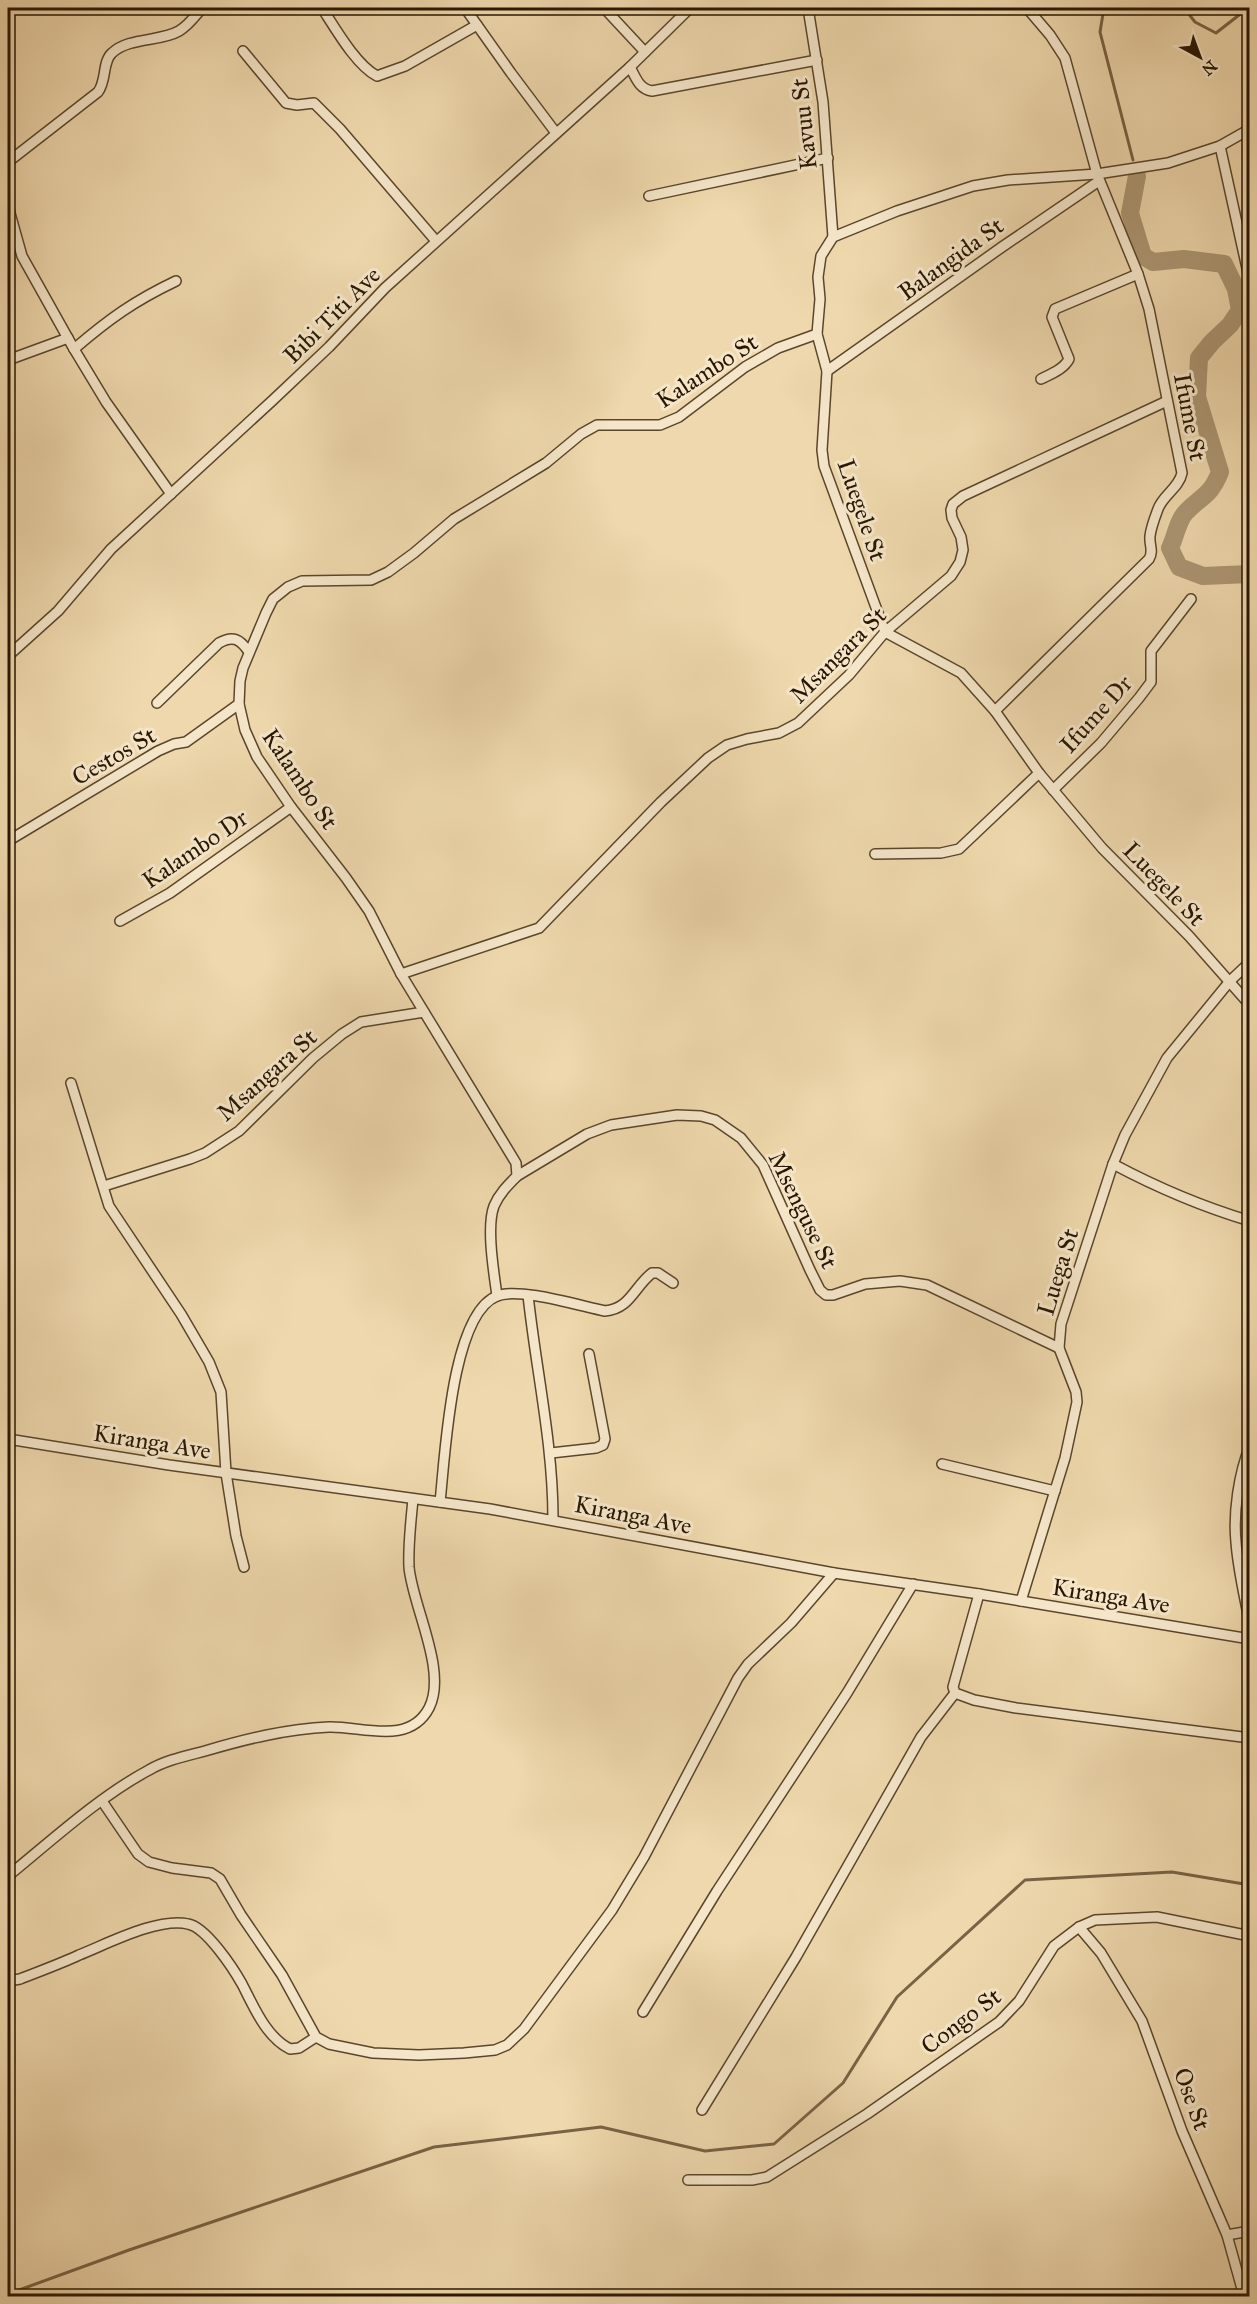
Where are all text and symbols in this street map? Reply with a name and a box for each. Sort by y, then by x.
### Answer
north arrow [1170,27,1230,87]
text: N [1198,56,1221,80]
street label: Kavuu St [784,76,824,171]
street label: Balangida St [892,210,1010,307]
street label: Bibi Titi Ave [277,260,387,370]
street label: Kalambo St [651,327,764,415]
street label: Ifume St [1167,371,1213,464]
street label: Luegele St [831,455,894,565]
street label: Msangara St [783,600,893,710]
street label: Ifume Dr [1053,669,1139,759]
street label: Cestos St [67,720,162,792]
street label: Kalambo St [255,723,345,836]
street label: Kalambo Dr [137,803,253,895]
street label: Luegele St [1117,836,1212,933]
street label: Msangara St [211,1022,324,1128]
street label: Msenguse St [762,1146,845,1274]
street label: Luega St [1031,1224,1086,1319]
street label: Kiranga Ave [91,1418,213,1466]
street label: Kiranga Ave [572,1489,694,1541]
street label: Kiranga Ave [1050,1572,1172,1620]
street label: Congo St [915,1981,1007,2061]
street label: Ose St [1167,2064,1217,2135]

